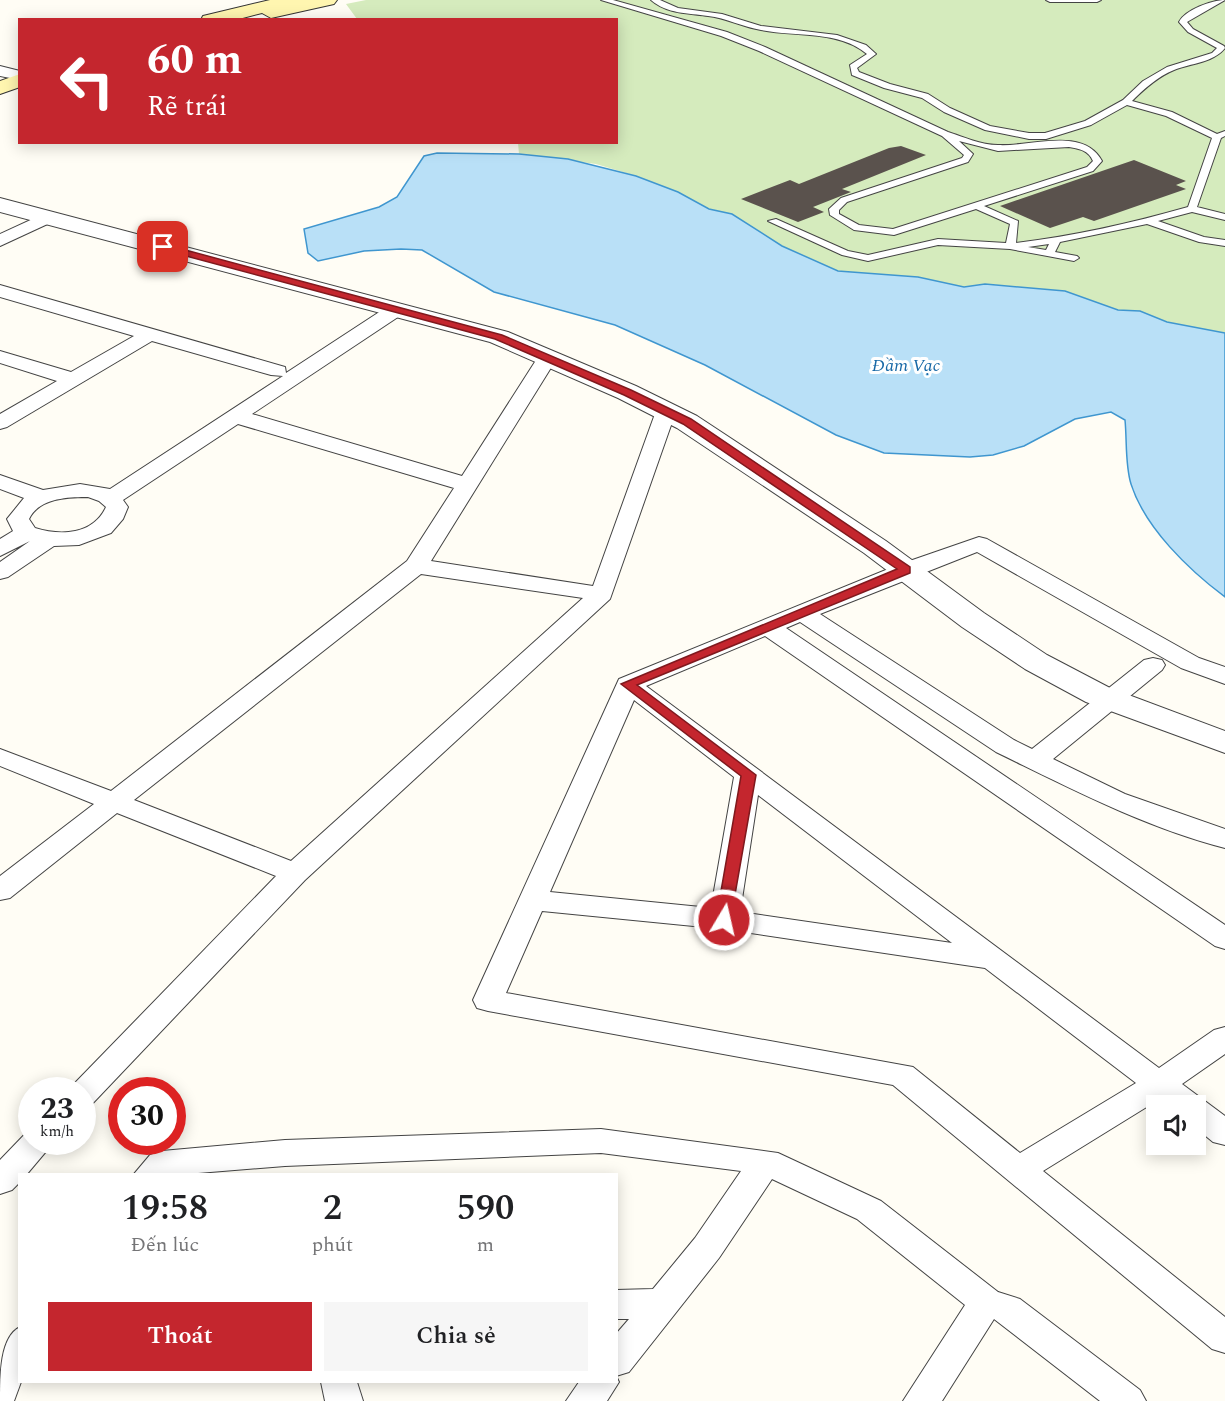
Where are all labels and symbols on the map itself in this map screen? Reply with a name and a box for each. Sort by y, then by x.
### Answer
pin [137,221,188,272]
water label: Đầm Vạc [872,352,940,379]
position arrow [692,888,756,952]
speed limit sign: 30 [108,1077,186,1155]

